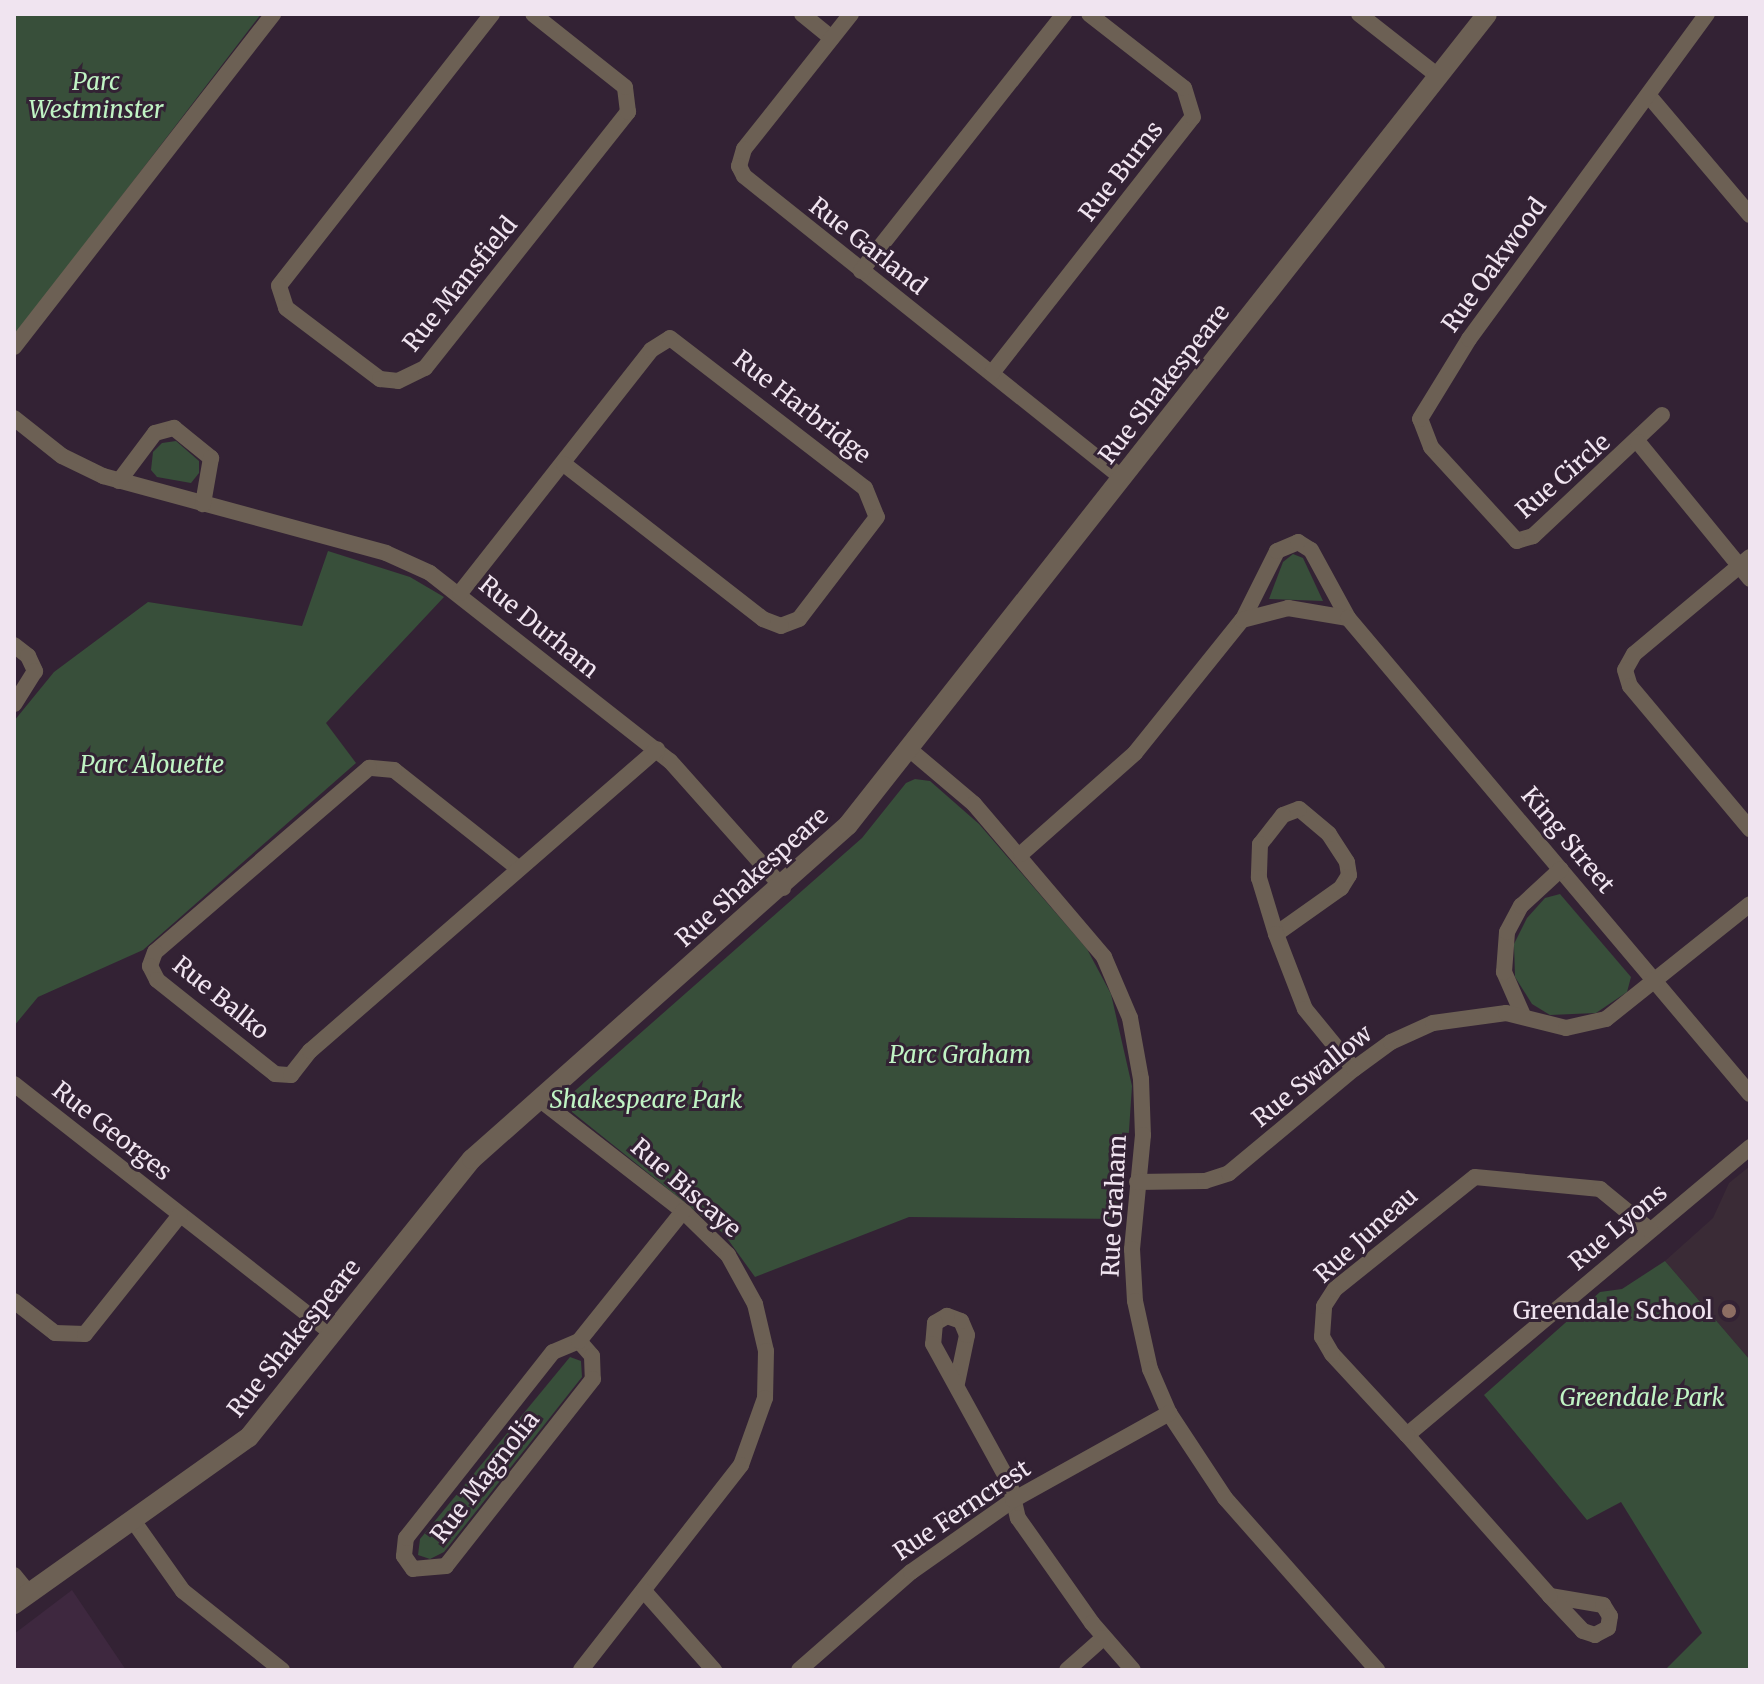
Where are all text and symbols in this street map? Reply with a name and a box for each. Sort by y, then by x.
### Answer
park label: Parc Westminster [29,68,163,124]
street label: Rue Burns [1073,115,1169,227]
street label: Rue Garland [804,191,932,301]
street label: Rue Oakwood [1436,192,1552,338]
street label: Rue Mansfield [397,211,523,357]
street label: Rue Shakespeare [1093,298,1235,470]
street label: Rue Harbridge [728,345,876,469]
street label: Rue Circle [1510,427,1616,525]
street label: Rue Durham [473,570,605,684]
park label: Parc Alouette [80,751,224,779]
street label: King Street [1515,781,1621,899]
street label: Rue Shakespeare [670,801,834,953]
street label: Rue Balko [167,951,275,1045]
street label: Rue Swallow [1246,1019,1378,1133]
park label: Parc Graham [889,1041,1031,1069]
street label: Rue Georges [47,1075,177,1187]
park label: Shakespeare Park [550,1086,742,1114]
street label: Rue Biscaye [625,1133,747,1243]
street label: Rue Graham [1096,1134,1132,1278]
street label: Rue Lyons [1563,1178,1673,1276]
street label: Rue Juneau [1309,1181,1423,1289]
street label: Rue Shakespeare [221,1253,367,1423]
place label: Greendale School [1513,1297,1713,1325]
marker: Greendale School [1720,1302,1738,1320]
park label: Greendale Park [1559,1384,1725,1412]
street label: Rue Magnolia [425,1406,545,1548]
street label: Rue Ferncrest [888,1454,1036,1566]

